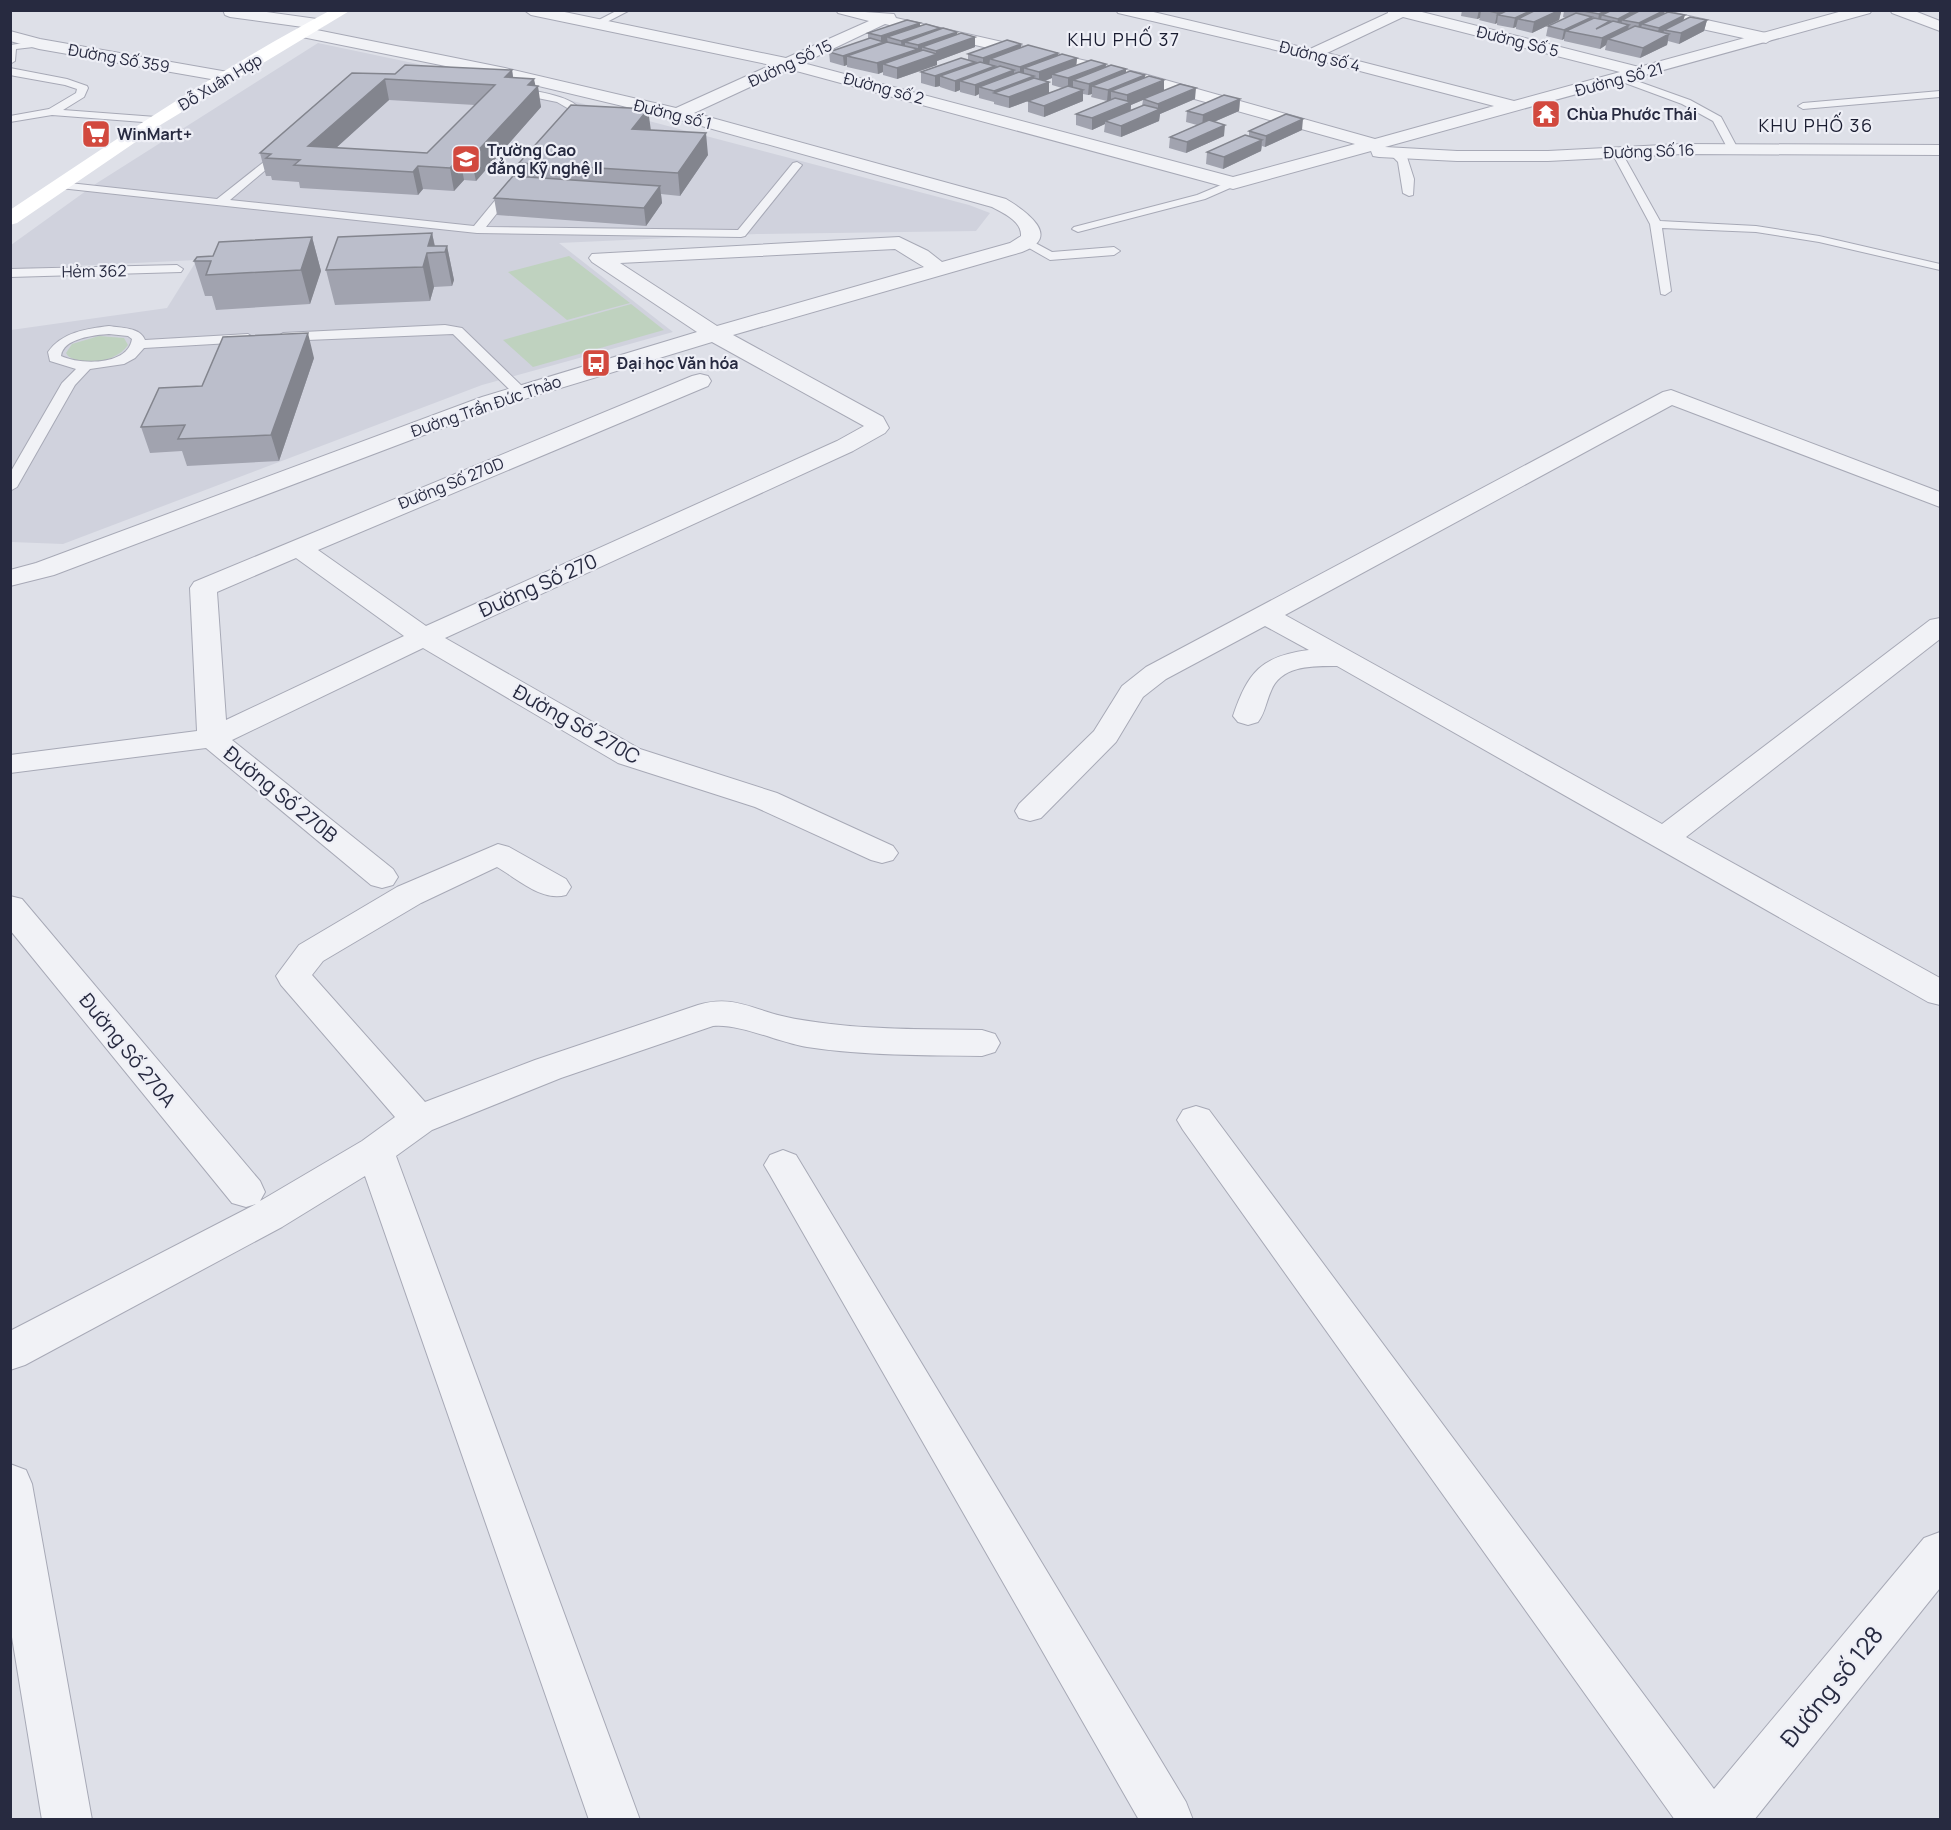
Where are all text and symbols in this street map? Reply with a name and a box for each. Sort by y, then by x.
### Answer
street label: Đường Số 5 [1475,20,1561,62]
district label: KHU PHỐ 37 [1067,26,1181,51]
street label: Đường Số 15 [745,34,835,92]
street label: Đường số 4 [1277,35,1363,77]
street label: Đường Số 359 [67,38,171,78]
street label: Đỗ Xuân Hợp [174,48,266,116]
street label: Đường Số 21 [1573,57,1665,101]
street label: Đường số 2 [841,67,927,109]
street label: Đường số 1 [632,94,714,134]
temple icon: Chùa Phước Thái [1530,98,1562,130]
place label: Chùa Phước Thái [1567,103,1697,125]
district label: KHU PHỐ 36 [1758,112,1874,137]
supermarket icon: WinMart+ [80,118,112,150]
place label: WinMart+ [117,123,192,145]
street label: Đường Số 16 [1603,138,1695,164]
place label: Trường Cao đẳng Kỹ nghệ II [487,139,603,179]
school or university icon: Trường Cao đẳng Kỹ nghệ II [450,143,482,175]
street label: Hẻm 362 [61,259,127,283]
bus stop icon: Đại học Văn hóa [580,347,612,379]
place label: Đại học Văn hóa [617,352,739,374]
street label: Đường Trần Đức Thảo [408,370,564,442]
street label: Đường Số 270D [395,452,507,514]
street label: Đường Số 270 [475,547,601,623]
street label: Đường Số 270C [509,678,645,770]
street label: Đường Số 270B [218,740,344,848]
street label: Đường Số 270A [74,987,183,1113]
street label: Đường số 128 [1772,1619,1890,1753]

